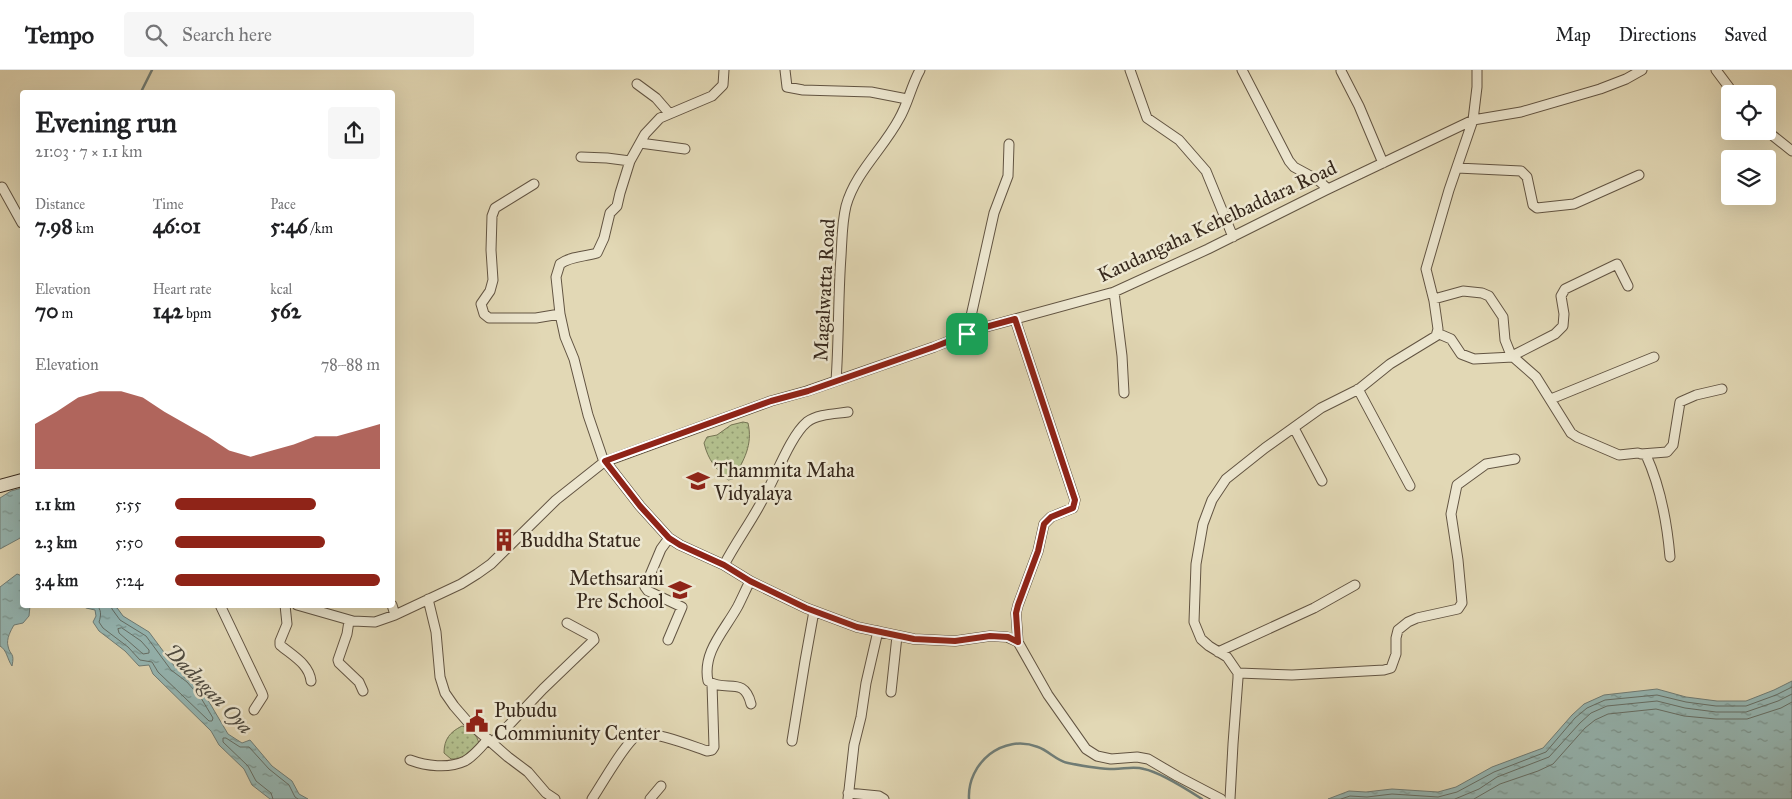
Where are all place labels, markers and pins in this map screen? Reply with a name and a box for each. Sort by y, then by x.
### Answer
pin [946,313,988,355]
place label: Thammita Maha Vidyalaya [713,458,855,505]
school or university icon: Thammita Maha Vidyalaya [685,468,711,494]
building icon: Buddha Statue [491,527,517,553]
place label: Buddha Statue [520,528,641,552]
place label: Methsarani Pre School [569,566,665,613]
school or university icon: Methsarani Pre School [667,577,693,603]
place label: Pubudu Commiunity Center [494,698,661,745]
public building icon: Pubudu Commiunity Center [464,708,490,734]

